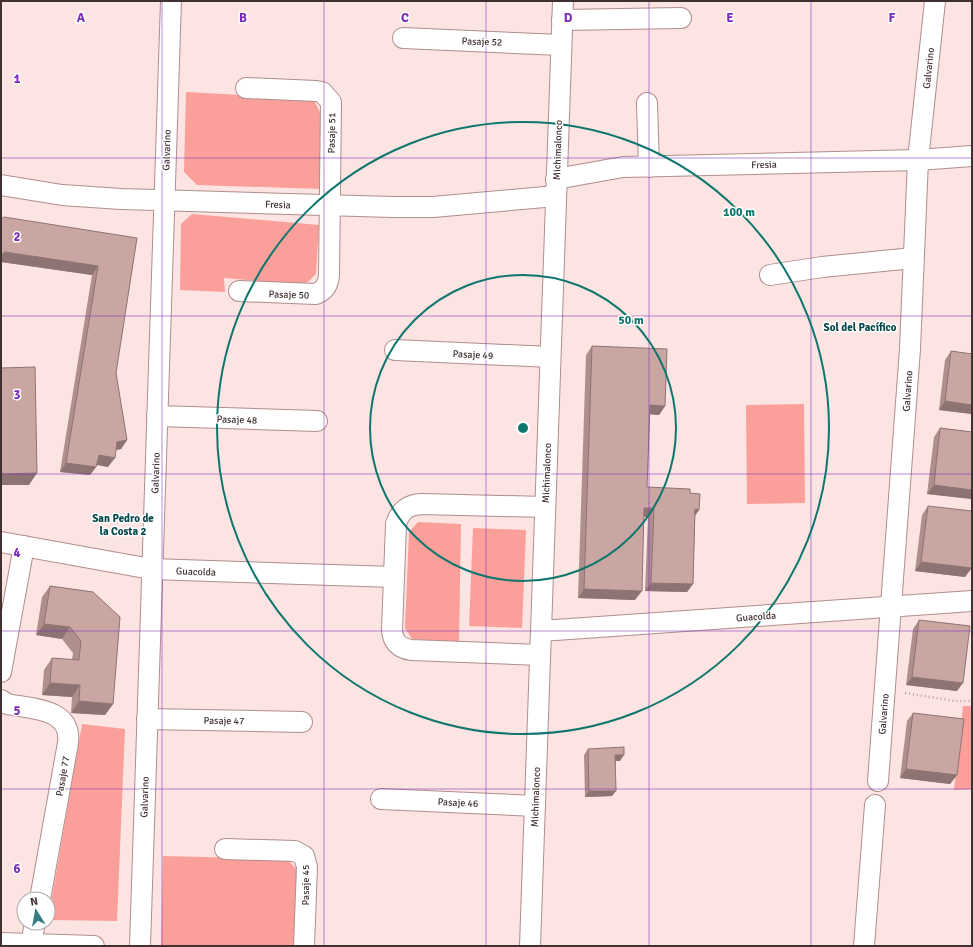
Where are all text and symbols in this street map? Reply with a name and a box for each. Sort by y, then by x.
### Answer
text: A [77,10,86,26]
text: B [239,10,247,26]
text: C [401,10,409,26]
text: D [564,10,573,26]
text: E [726,10,734,26]
text: F [889,10,896,26]
street label: Pasaje 52 [461,35,503,49]
street label: Galvarino [921,47,937,89]
text: 1 [13,71,21,87]
street label: Pasaje 51 [326,113,338,154]
street label: Michimalonco [551,120,565,180]
street label: Galvarino [160,129,174,171]
street label: Fresia [751,159,777,171]
street label: Fresia [265,199,291,211]
text: 100 m [723,205,755,220]
text: 2 [13,229,21,245]
street label: Pasaje 50 [268,288,310,302]
text: 50 m [618,313,644,328]
district label: Sol del Pacífico [824,321,897,334]
street label: Pasaje 49 [452,348,494,362]
street label: Galvarino [901,370,915,412]
text: 3 [13,387,21,403]
street label: Pasaje 48 [216,413,258,427]
centre of rings [516,421,530,435]
street label: Michimalonco [540,443,554,503]
street label: Galvarino [149,452,163,494]
district label: San Pedro de la Costa 2 [92,512,154,538]
text: 4 [13,545,21,561]
street label: Guacolda [176,565,216,579]
street label: Guacolda [736,610,776,624]
street label: Galvarino [876,693,892,735]
text: 5 [13,703,21,719]
street label: Pasaje 47 [203,715,244,727]
street label: Pasaje 77 [54,755,72,797]
street label: Michimalonco [529,767,543,827]
street label: Galvarino [138,776,152,818]
street label: Pasaje 46 [437,796,479,810]
text: 6 [13,861,21,877]
street label: Pasaje 45 [300,865,312,905]
north arrow [16,891,56,931]
text: N [29,895,39,909]

